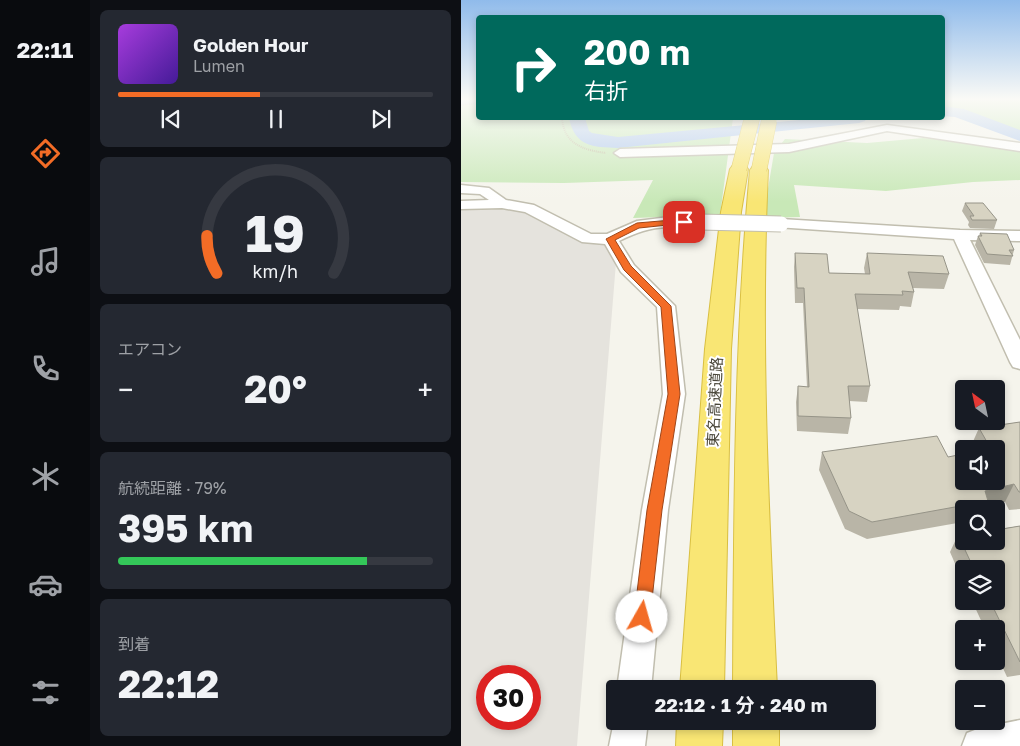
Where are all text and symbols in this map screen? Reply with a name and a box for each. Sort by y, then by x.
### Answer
text: 200 m [584,31,690,73]
text: Golden Hour [193,33,308,56]
icon: right [501,35,566,100]
text: 22:11 [17,36,73,63]
text: Lumen [193,56,245,76]
text: 右折 [584,77,628,104]
icon: previous [157,105,185,133]
icon: pause [262,105,290,133]
icon: next [367,105,395,133]
icon: directions [28,136,63,171]
text: 19 [246,201,305,263]
pin [663,201,705,243]
icon: arrive [670,208,698,236]
icon: music [28,244,63,279]
text: km/h [253,260,298,282]
text: エアコン [118,339,182,359]
icon: phone [28,351,63,386]
street label: 東名高速道路 [703,357,725,447]
text: 20° [244,366,307,411]
text: − [118,373,133,406]
text: + [418,373,433,406]
north arrow [955,380,1005,430]
map controls [955,380,1005,730]
button: sound [955,440,1005,490]
icon: climate [28,459,63,494]
text: 航続距離 · 79% [118,478,226,498]
button: search [955,500,1005,550]
text: 395 km [118,505,253,550]
button: layers [955,560,1005,610]
icon: car [28,567,63,602]
position arrow [615,590,667,642]
button: + [955,620,1005,670]
text: 到着 [118,634,150,654]
text: 22:12 [118,661,219,706]
speed limit sign: 30 [476,665,541,730]
icon: filters [28,675,63,710]
button: − [955,680,1005,730]
text: 22:12 · 1 分 · 240 m [655,693,827,716]

